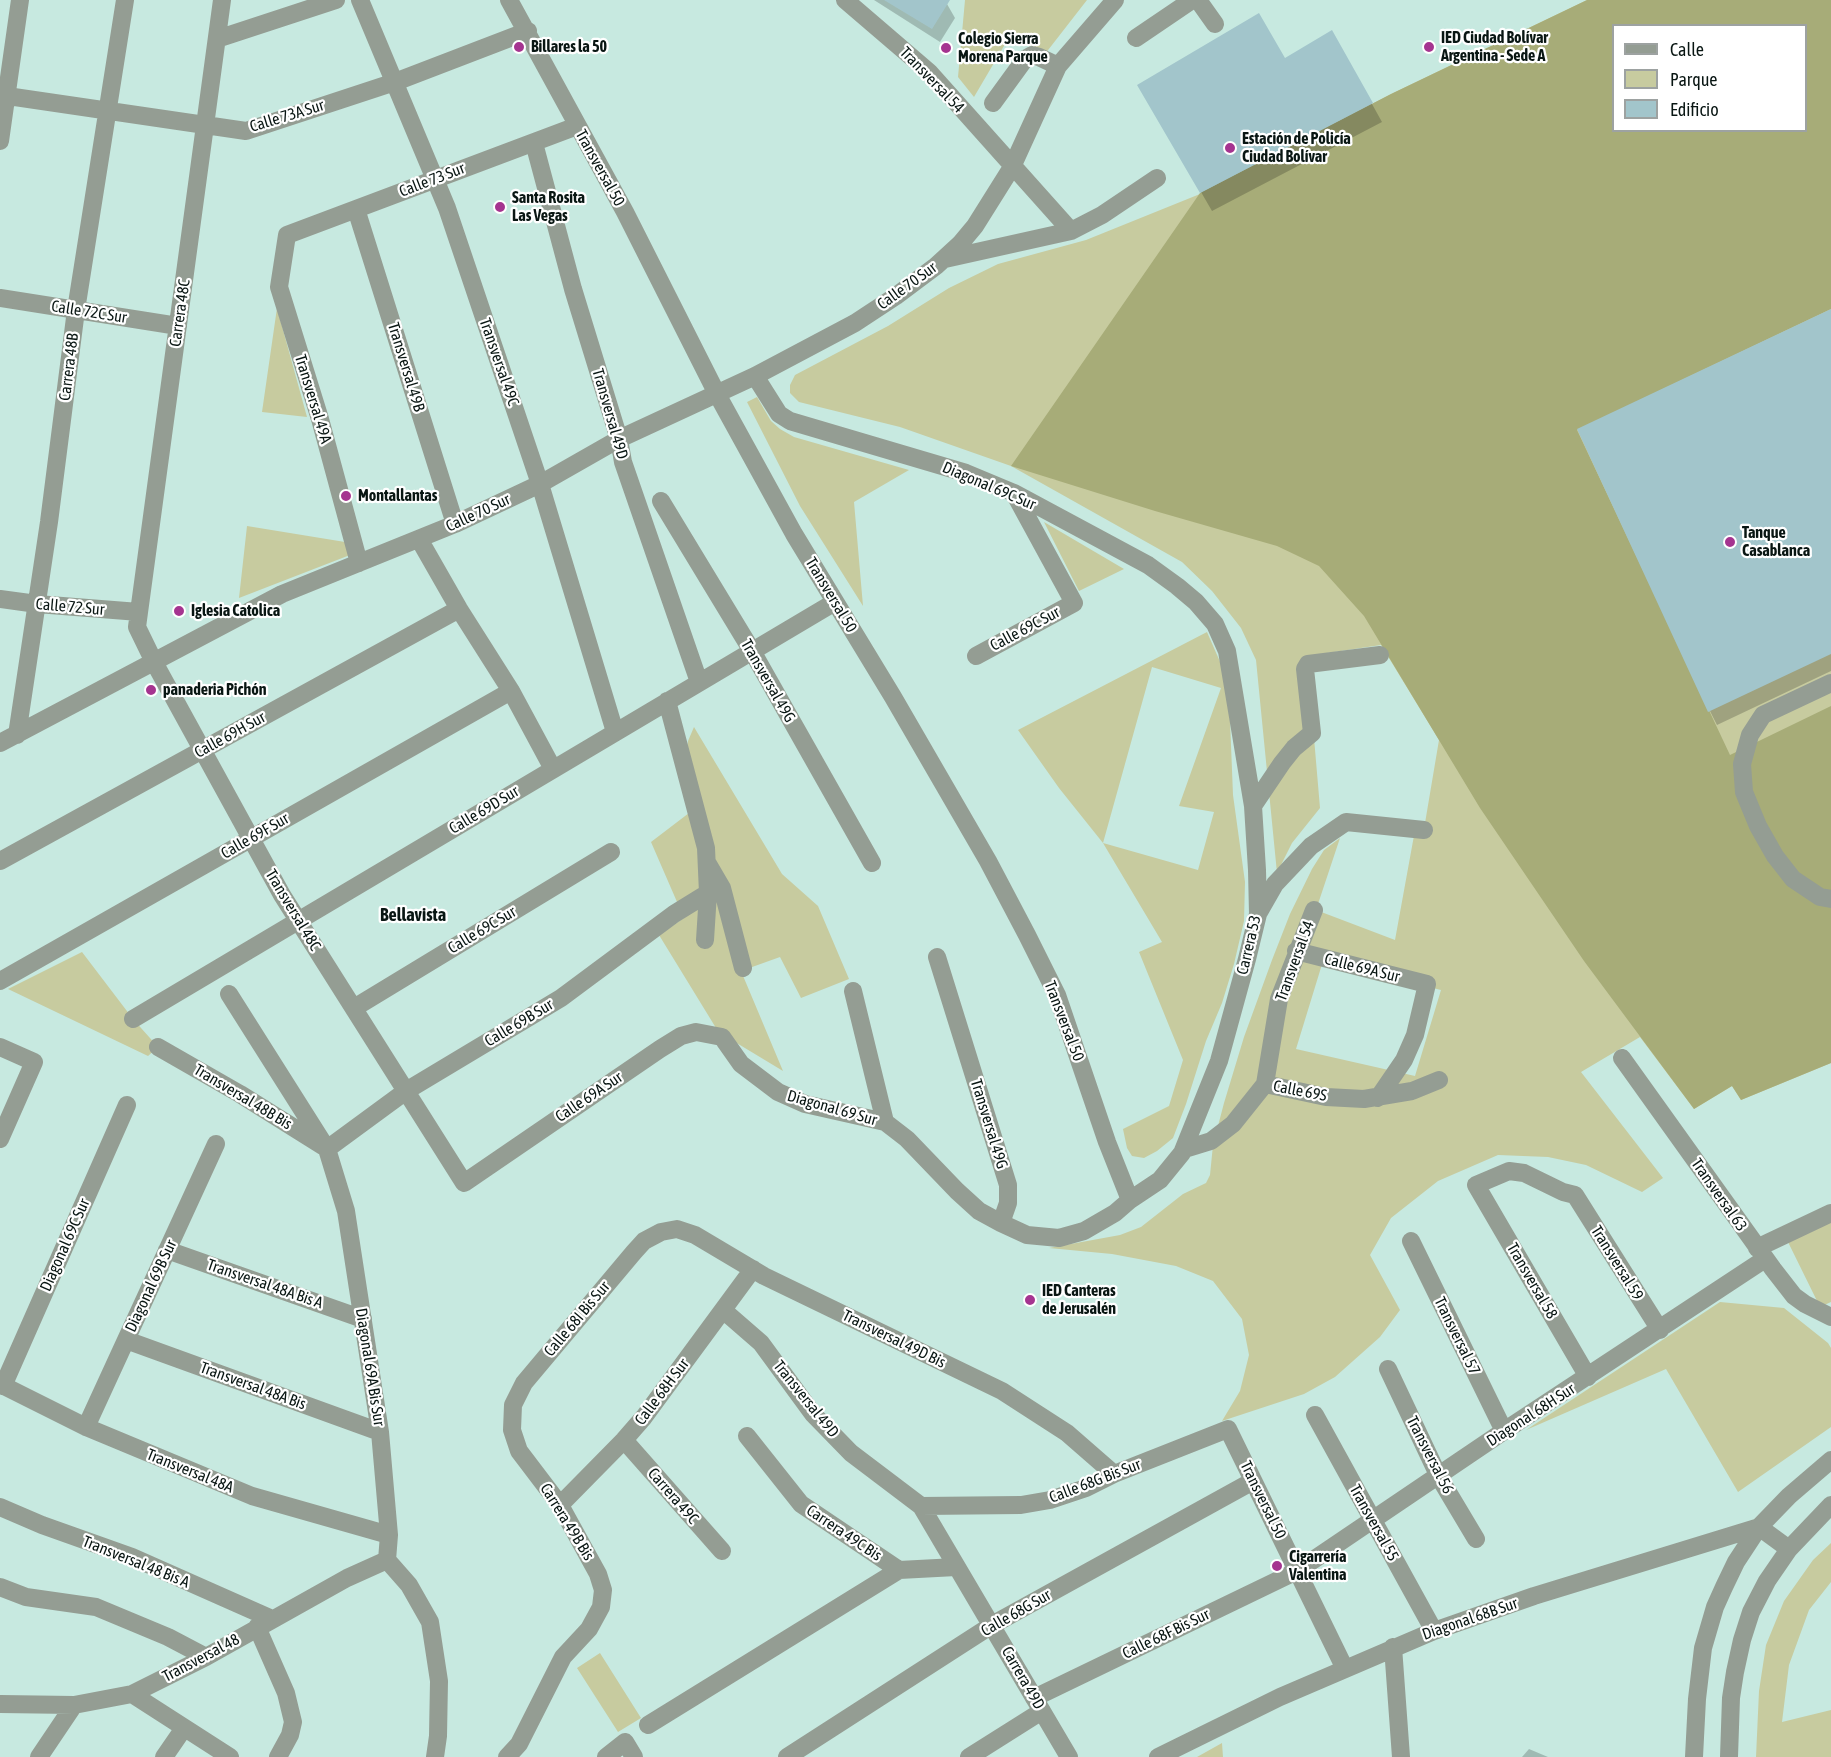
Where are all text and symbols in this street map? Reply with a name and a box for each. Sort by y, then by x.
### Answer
legend [1612,24,1807,132]
place label: IED Ciudad Bolívar Argentina - Sede A [1441,28,1548,66]
place label: Colegio Sierra Morena Parque [958,29,1048,67]
place label: Billares la 50 [531,37,607,57]
text: Calle [1670,39,1704,60]
marker: Billares la 50 [512,40,526,54]
marker: IED Ciudad Bolívar Argentina - Sede A [1422,40,1436,54]
marker: Colegio Sierra Morena Parque [939,41,953,55]
street label: Transversal 54 [896,43,968,117]
text: Parque [1670,69,1718,90]
street label: Calle 73A Sur [248,96,326,136]
text: Edificio [1670,99,1719,120]
street label: Transversal 50 [571,126,629,210]
place label: Estación de Policía Ciudad Bolívar [1242,129,1351,167]
marker: Estación de Policía Ciudad Bolívar [1223,141,1237,155]
street label: Calle 73 Sur [396,159,468,201]
place label: Santa Rosita Las Vegas [512,188,585,226]
marker: Santa Rosita Las Vegas [493,200,507,214]
street label: Calle 70 Sur [874,258,940,314]
street label: Carrera 48C [166,278,194,348]
street label: Calle 72C Sur [50,297,128,327]
street label: Transversal 49C [475,316,523,408]
street label: Transversal 49B [383,320,429,414]
street label: Carrera 48B [55,332,83,402]
street label: Transversal 49A [290,352,336,446]
street label: Transversal 49D [588,367,632,461]
street label: Diagonal 69C Sur [940,458,1038,514]
place label: Montallantas [358,486,437,506]
marker: Montallantas [339,489,353,503]
street label: Calle 70 Sur [443,490,513,536]
place label: Tanque Casablanca [1742,523,1810,561]
marker: Tanque Casablanca [1723,535,1737,549]
street label: Transversal 50 [801,554,861,636]
street label: Calle 72 Sur [35,594,105,620]
place label: Iglesia Catolica [191,601,280,621]
street label: Calle 69C Sur [987,603,1063,655]
marker: Iglesia Catolica [172,604,186,618]
street label: Transversal 49G [736,636,800,726]
place label: panaderia Pichón [163,680,266,700]
marker: panaderia Pichón [144,683,158,697]
street label: Calle 69H Sur [191,708,269,762]
street label: Calle 69D Sur [446,782,522,838]
street label: Calle 69F Sur [218,809,292,863]
street label: Transversal 48C [261,866,325,954]
street label: Calle 69C Sur [444,902,520,958]
district label: Bellavista [380,904,446,926]
street label: Carrera 53 [1233,913,1265,977]
street label: Transversal 54 [1272,918,1318,1004]
street label: Calle 69A Sur [1322,949,1402,987]
street label: Transversal 50 [1040,978,1088,1064]
street label: Calle 69B Sur [481,995,557,1051]
street label: Transversal 48B Bis [190,1060,296,1134]
street label: Calle 69A Sur [552,1068,626,1126]
street label: Calle 69S [1272,1076,1328,1106]
street label: Transversal 49G [966,1077,1012,1171]
street label: Diagonal 69 Sur [785,1086,879,1130]
street label: Transversal 63 [1687,1155,1751,1235]
street label: Diagonal 69C Sur [36,1196,94,1294]
street label: Transversal 59 [1587,1222,1647,1304]
street label: Diagonal 69B Sur [121,1237,181,1335]
street label: Transversal 58 [1503,1240,1561,1322]
street label: Transversal 48A Bis A [205,1255,325,1313]
street label: Calle 68I Bis Sur [540,1278,614,1360]
place label: IED Canteras de Jerusalén [1042,1281,1116,1319]
marker: IED Canteras de Jerusalén [1023,1293,1037,1307]
street label: Transversal 57 [1430,1294,1484,1378]
street label: Transversal 49D Bis [839,1306,949,1372]
street label: Diagonal 69A Bis Sur [351,1307,389,1427]
street label: Calle 68H Sur [631,1355,693,1429]
street label: Transversal 49D [769,1357,843,1441]
street label: Transversal 48A Bis [197,1358,309,1414]
street label: Diagonal 68H Sur [1483,1379,1579,1451]
street label: Transversal 56 [1402,1413,1458,1497]
street label: Transversal 48A [144,1445,236,1497]
street label: Calle 68G Bis Sur [1047,1455,1143,1507]
street label: Transversal 50 [1236,1458,1290,1542]
street label: Carrera 49C [644,1464,702,1528]
street label: Carrera 49B Bis [536,1480,598,1564]
street label: Transversal 55 [1345,1481,1403,1565]
street label: Carrera 49C Bis [803,1501,885,1565]
street label: Transversal 48 Bis A [80,1532,192,1592]
place label: Cigarrería Valentina [1289,1547,1346,1585]
marker: Cigarrería Valentina [1270,1559,1284,1573]
street label: Calle 68G Sur [978,1585,1054,1641]
street label: Diagonal 68B Sur [1420,1594,1520,1644]
street label: Calle 68F Bis Sur [1119,1605,1213,1663]
street label: Transversal 48 [159,1630,243,1686]
street label: Carrera 49D [997,1643,1049,1713]

